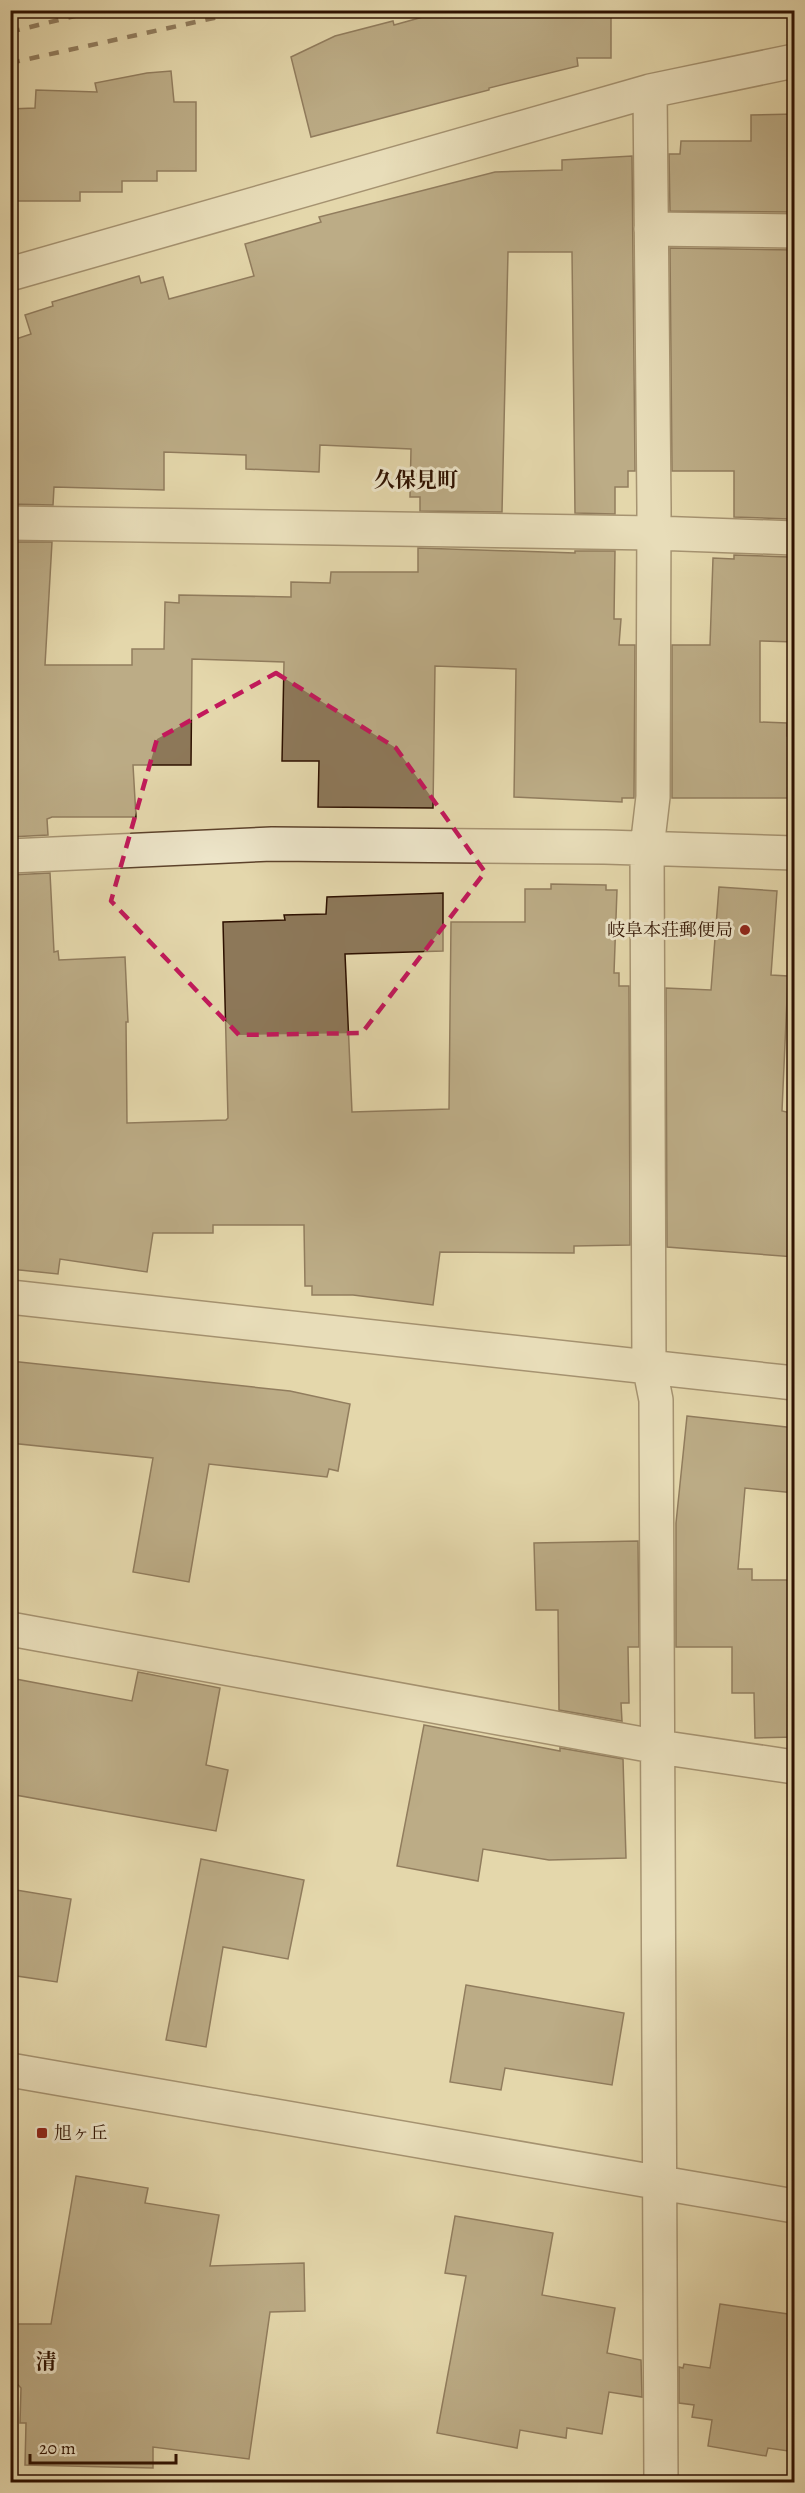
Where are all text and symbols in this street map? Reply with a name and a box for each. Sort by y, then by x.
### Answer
district label: 久保見町 [374,466,458,494]
place label: 岐阜本荘郵便局 [607,918,733,942]
marker: 岐阜本荘郵便局 [738,923,752,937]
place label: 旭ヶ丘 [54,2121,108,2145]
marker: 旭ヶ丘 [35,2126,49,2140]
district label: 清 [36,2348,57,2376]
scale bar [30,2427,176,2465]
text: 20 m [39,2436,76,2460]

